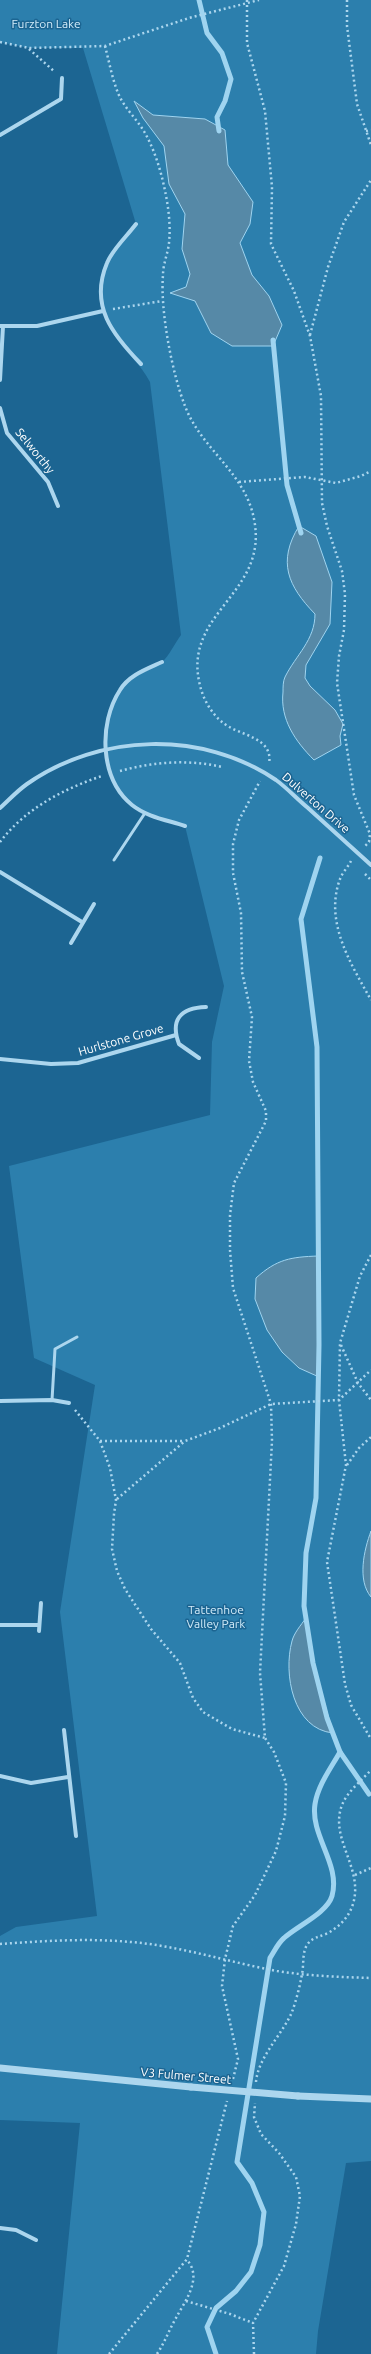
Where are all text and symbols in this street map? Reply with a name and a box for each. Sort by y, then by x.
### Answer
park label: Furzton Lake [11,17,81,30]
street label: Selworthy [13,426,58,476]
street label: Dulverton Drive [280,770,353,835]
street label: Hurlstone Grove [77,1021,165,1058]
park label: Tattenhoe Valley Park [187,1603,245,1630]
street label: V3 Fulmer Street [140,2065,232,2086]

